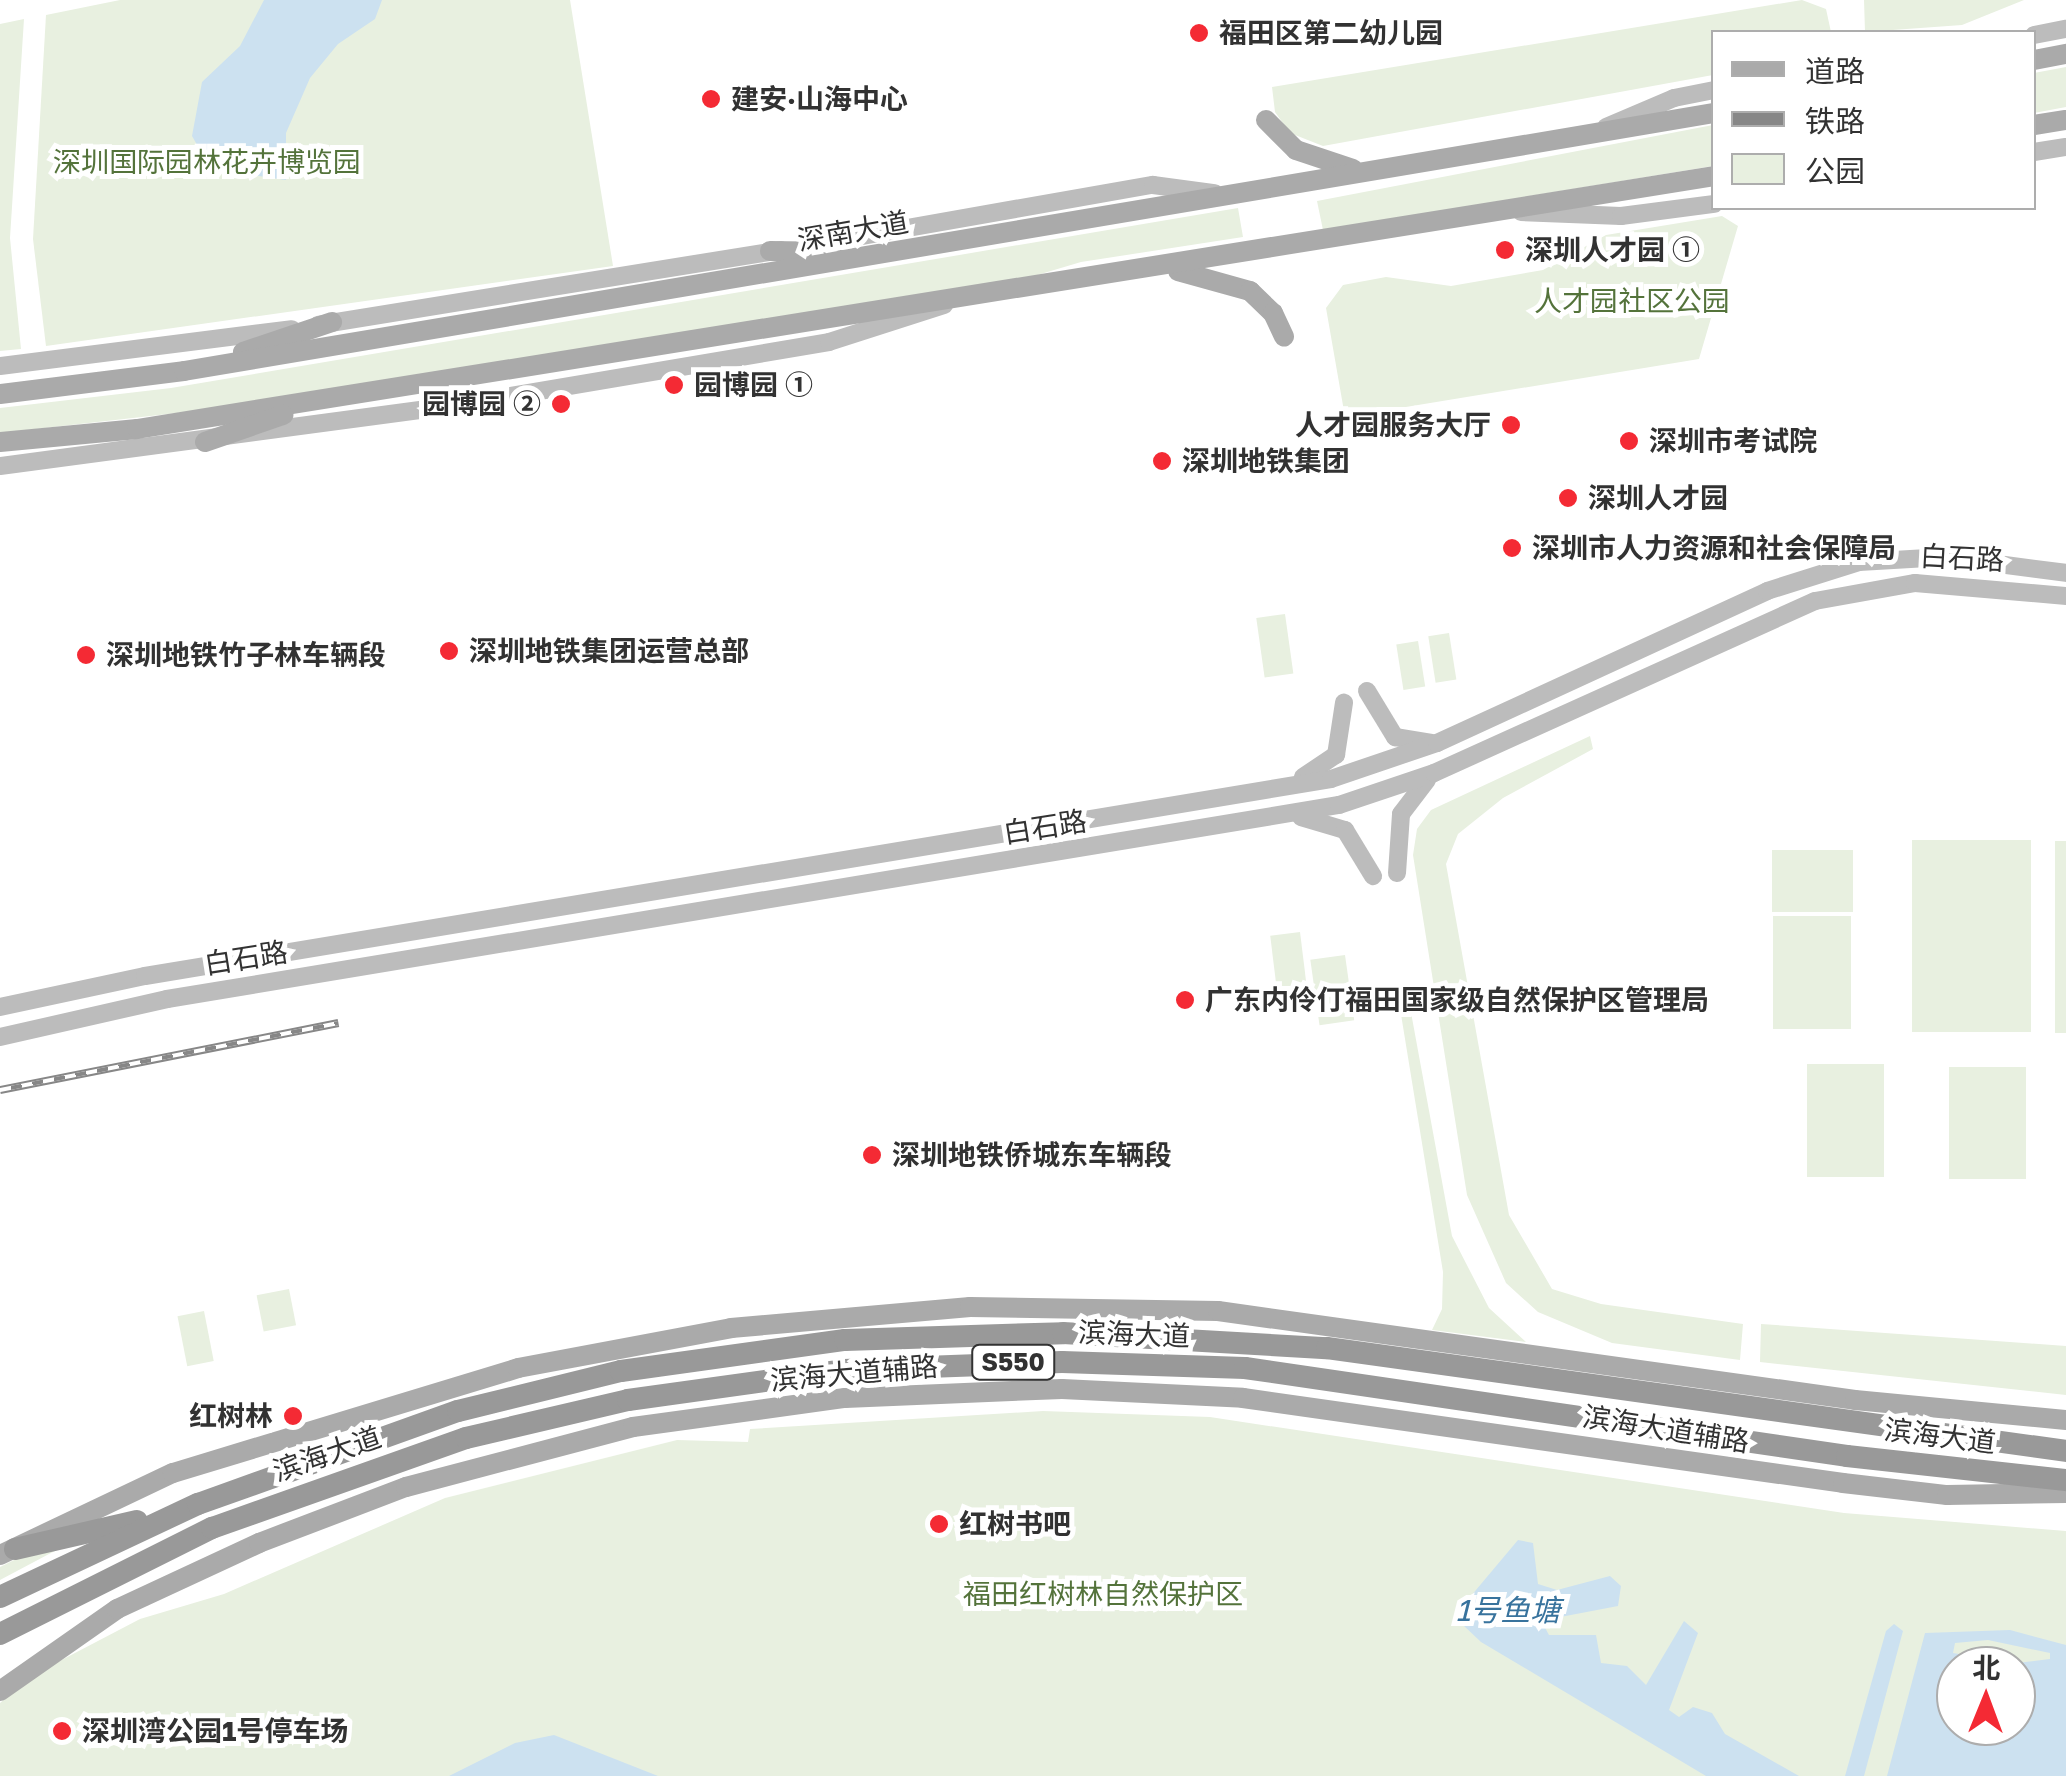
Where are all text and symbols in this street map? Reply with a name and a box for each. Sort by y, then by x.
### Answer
place label: 福田区第二幼儿园 [1219,16,1443,50]
marker: 福田区第二幼儿园 [1188,22,1210,44]
legend [1711,30,2036,210]
text: 道路 [1805,53,1865,89]
place label: 建安·山海中心 [731,82,908,116]
marker: 建安·山海中心 [700,88,722,110]
text: 铁路 [1805,103,1865,139]
park label: 深圳国际园林花卉博览园 [53,145,361,179]
text: 公园 [1805,153,1865,189]
street label: 深南大道 [795,205,911,257]
place label: 深圳人才园 ① [1525,233,1700,267]
marker: 深圳人才园 ① [1494,239,1516,261]
park label: 人才园社区公园 [1534,284,1730,318]
place label: 园博园 ① [694,368,813,402]
marker: 园博园 ① [663,374,685,396]
place label: 园博园 ② [422,387,541,421]
marker: 园博园 ② [550,393,572,415]
place label: 人才园服务大厅 [1295,408,1491,442]
marker: 人才园服务大厅 [1500,414,1522,436]
place label: 深圳市考试院 [1649,424,1817,458]
marker: 深圳市考试院 [1618,430,1640,452]
place label: 深圳地铁集团 [1182,444,1350,478]
marker: 深圳地铁集团 [1151,450,1173,472]
place label: 深圳人才园 [1588,481,1728,515]
marker: 深圳人才园 [1557,487,1579,509]
place label: 深圳市人力资源和社会保障局 [1532,531,1896,565]
marker: 深圳市人力资源和社会保障局 [1501,537,1523,559]
street label: 白石路 [1919,539,2005,577]
place label: 深圳地铁集团运营总部 [469,634,749,668]
place label: 深圳地铁竹子林车辆段 [106,638,386,672]
marker: 深圳地铁集团运营总部 [438,640,460,662]
marker: 深圳地铁竹子林车辆段 [75,644,97,666]
street label: 白石路 [1001,804,1089,850]
street label: 白石路 [202,935,290,981]
place label: 广东内伶仃福田国家级自然保护区管理局 [1205,983,1709,1017]
marker: 广东内伶仃福田国家级自然保护区管理局 [1174,989,1196,1011]
place label: 深圳地铁侨城东车辆段 [892,1138,1172,1172]
marker: 深圳地铁侨城东车辆段 [861,1144,883,1166]
street label: 滨海大道 [1077,1315,1191,1353]
road number: S550 [970,1342,1056,1382]
street label: 滨海大道辅路 [769,1349,939,1397]
place label: 红树林 [189,1399,273,1433]
street label: 滨海大道辅路 [1580,1399,1752,1459]
marker: 红树林 [282,1405,304,1427]
street label: 滨海大道 [1882,1413,1998,1459]
street label: 滨海大道 [269,1420,385,1488]
place label: 红树书吧 [959,1507,1071,1541]
marker: 红树书吧 [928,1513,950,1535]
park label: 福田红树林自然保护区 [963,1577,1243,1611]
water label: 1号鱼塘 [1456,1592,1560,1628]
north arrow [1936,1646,2036,1746]
text: 北 [1972,1651,2001,1684]
place label: 深圳湾公园1号停车场 [82,1714,348,1748]
marker: 深圳湾公园1号停车场 [51,1720,73,1742]

